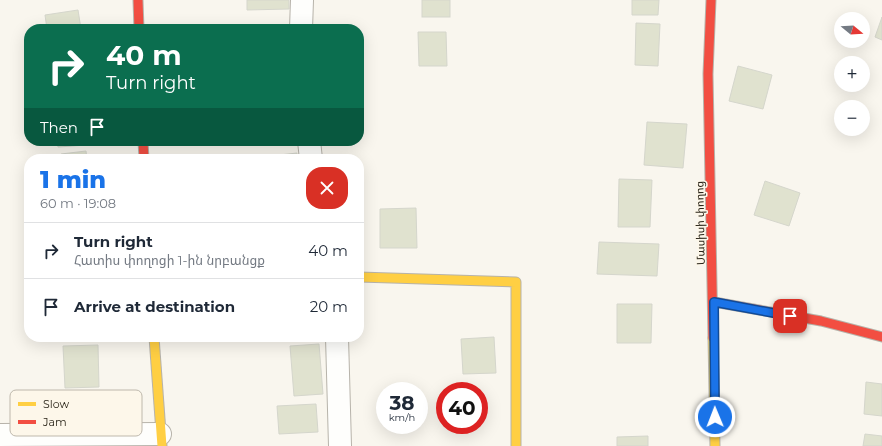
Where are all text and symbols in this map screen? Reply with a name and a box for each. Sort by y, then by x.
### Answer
north arrow [834,12,870,48]
map controls [834,12,870,136]
text: 40 m [106,38,182,72]
icon: right [40,40,92,92]
button: + [834,56,870,92]
text: Turn right [106,72,196,94]
button: − [834,100,870,136]
icon: arrive [86,116,108,138]
text: Then [40,118,78,137]
text: 1 min [40,165,106,194]
button: close [306,167,348,209]
street label: Մասիսի փողոց [692,181,708,265]
text: 60 m · 19:08 [40,195,116,211]
text: Turn right [74,232,153,251]
icon: right [40,240,62,262]
text: 40 m [308,241,348,260]
text: Հատիս փողոցի 1-ին նրբանցք [74,252,265,268]
icon: arrive [40,296,62,318]
text: Arrive at destination [74,297,235,316]
text: 20 m [310,297,348,316]
pin [773,299,807,333]
icon: arrive [779,305,801,327]
speed limit sign: 40 [436,382,488,434]
legend [10,390,142,436]
text: 38 [389,391,415,415]
position arrow [694,396,736,438]
text: Slow [43,397,69,411]
text: km/h [389,411,415,424]
text: Jam [42,415,67,429]

